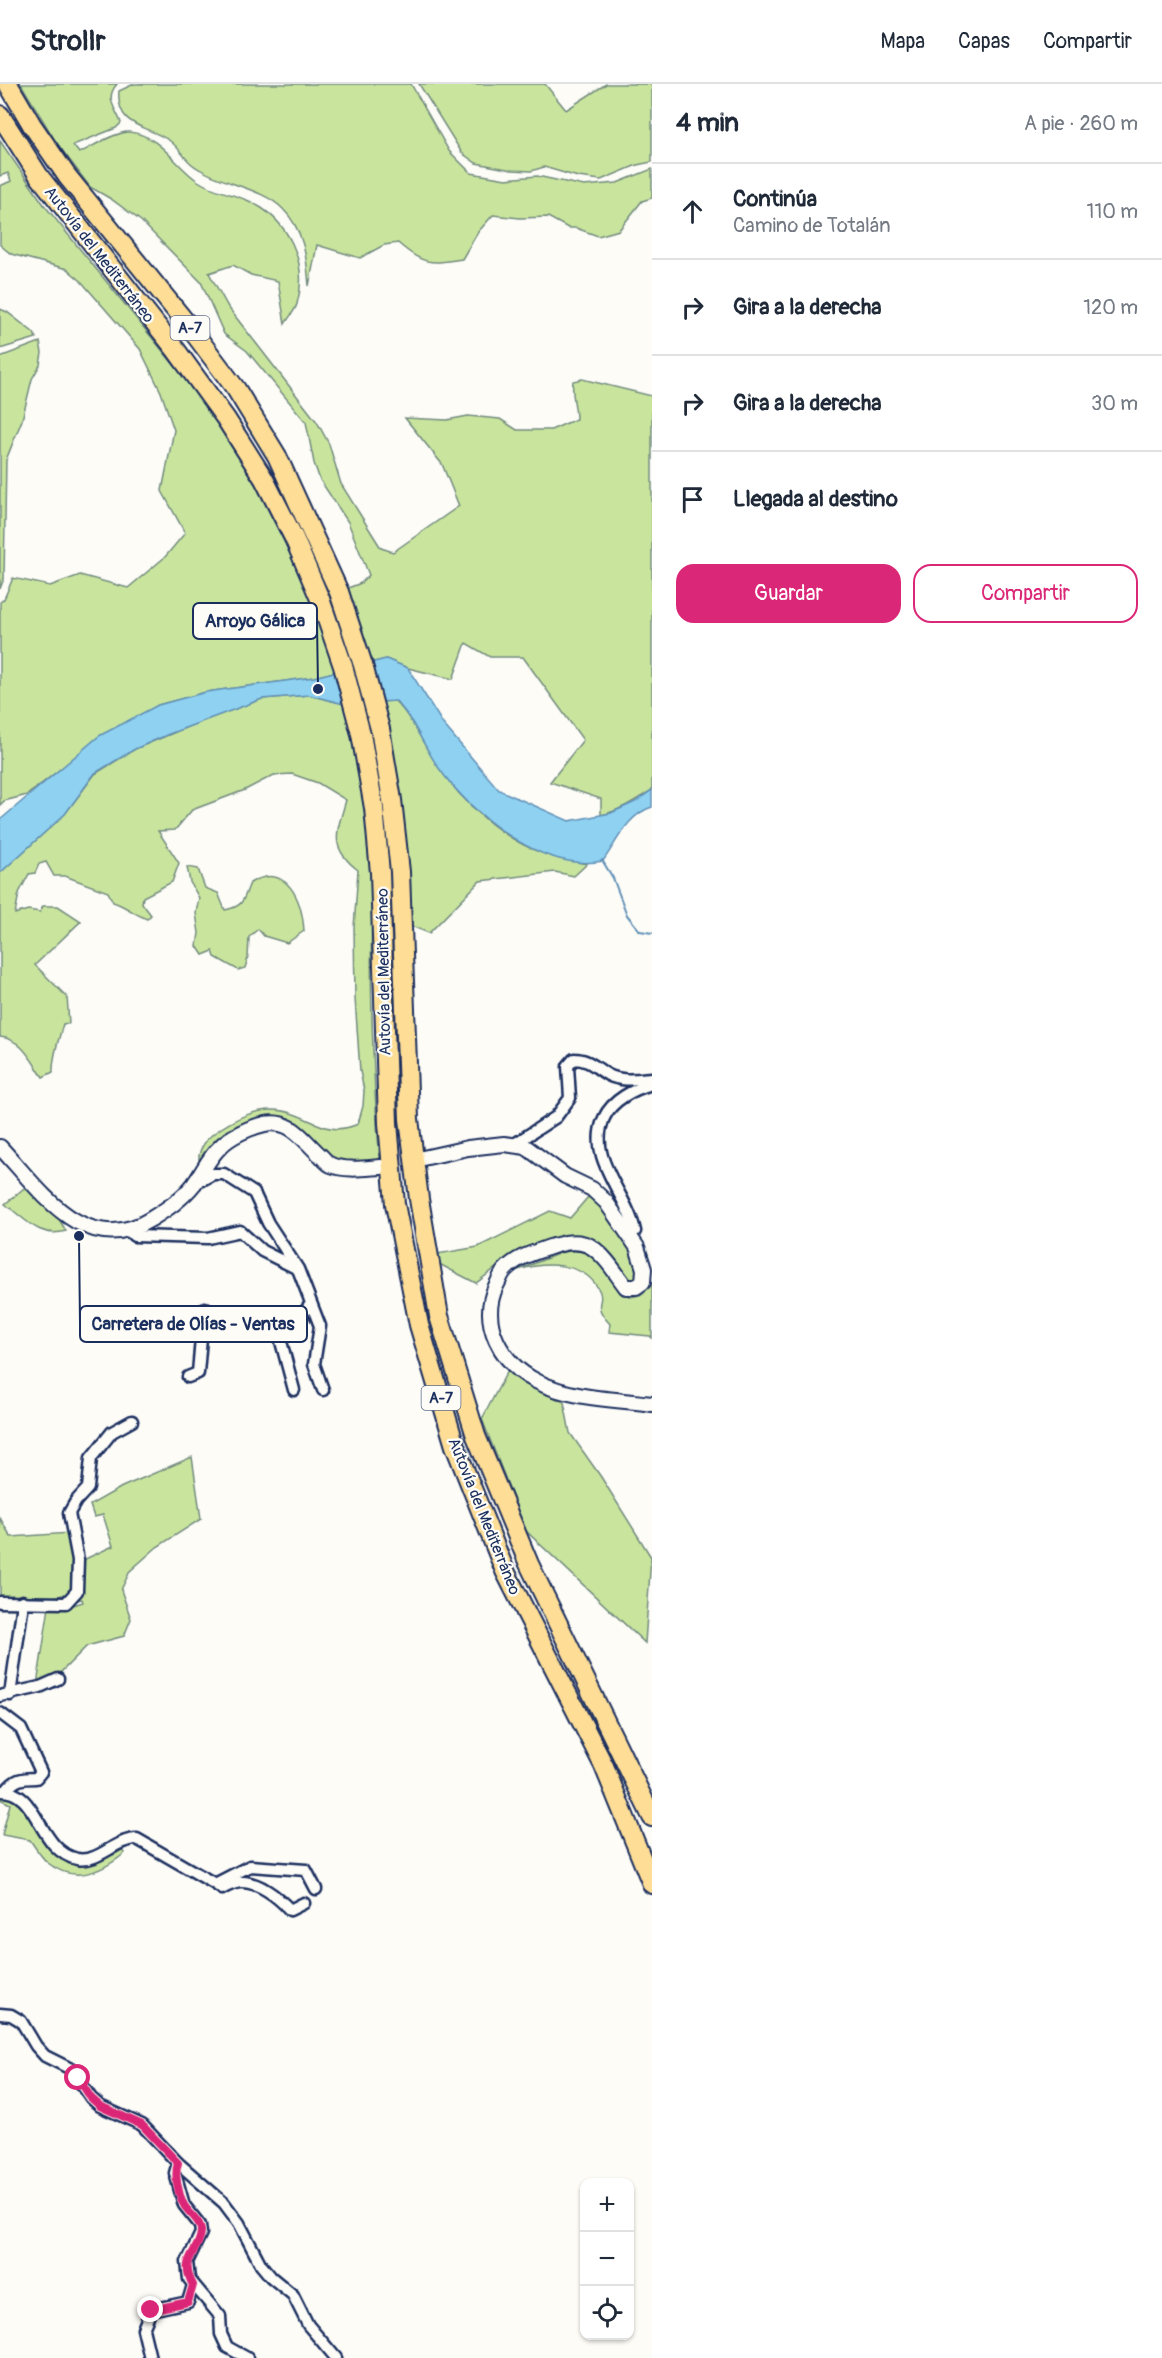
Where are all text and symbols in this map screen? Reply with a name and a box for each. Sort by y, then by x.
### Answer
text: Strollr [30,24,105,59]
text: Mapa [881,28,925,55]
text: Capas [958,28,1010,55]
text: Compartir [1043,28,1132,55]
text: 4 min [676,107,739,139]
text: A pie · 260 m [1024,111,1138,136]
street label: Autovía del Mediterráneo [40,182,159,327]
text: Continúa [733,185,817,213]
icon: ahead [676,195,709,228]
text: 110 m [1087,199,1138,224]
text: Camino de Totalán [733,213,890,238]
icon: right [676,291,709,324]
text: Gira a la derecha [733,293,881,321]
text: 120 m [1083,295,1138,320]
road number: A-7 [170,316,210,340]
icon: right [676,387,709,420]
text: Gira a la derecha [733,389,881,417]
text: 30 m [1091,391,1138,416]
icon: arrive [676,483,709,516]
text: Llegada al destino [733,485,898,513]
button: Guardar [676,564,901,623]
button: Compartir [913,564,1138,623]
callout: Arroyo Gálica [193,603,317,639]
text: Arroyo Gálica [205,610,306,633]
street label: Autovía del Mediterráneo [373,888,395,1056]
callout: Carretera de Olías - Ventas [80,1306,307,1342]
text: Carretera de Olías - Ventas [91,1313,295,1336]
road number: A-7 [422,1386,460,1410]
street label: Autovía del Mediterráneo [443,1435,525,1598]
route start [64,2064,90,2090]
map controls [580,2178,634,2340]
button: + [580,2178,634,2232]
button: − [580,2232,634,2286]
button: locate [580,2286,634,2340]
route end [137,2296,163,2322]

